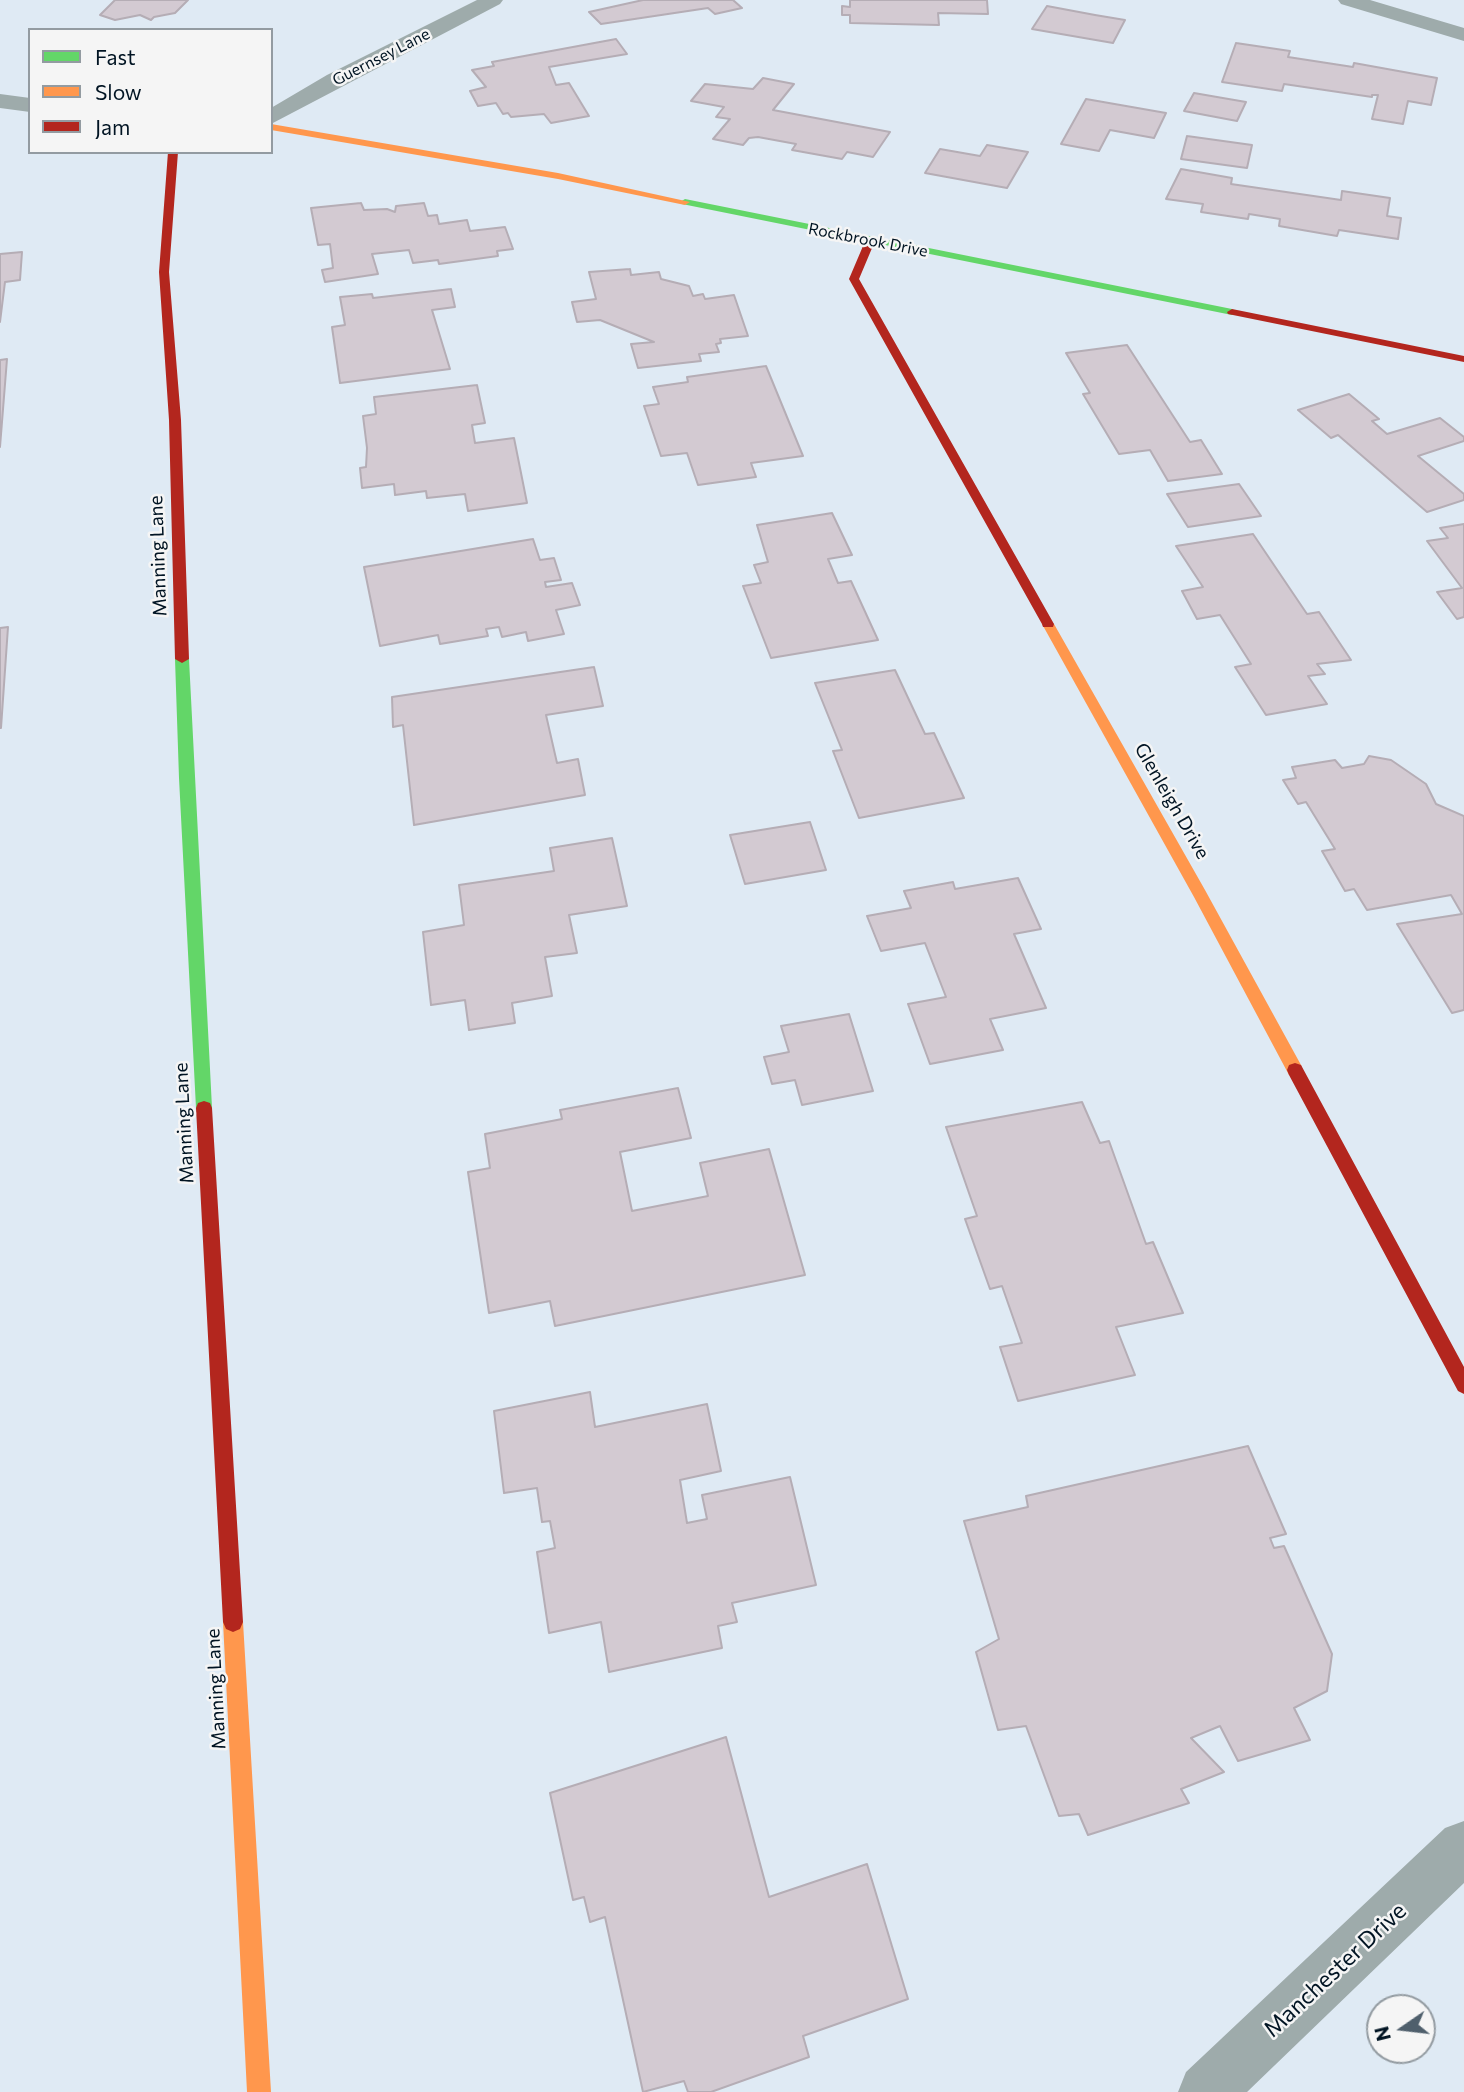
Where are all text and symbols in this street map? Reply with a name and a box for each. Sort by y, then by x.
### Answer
street label: Guernsey Lane [329,24,433,90]
legend [28,28,273,154]
text: Fast [95,44,136,69]
text: Slow [95,79,142,104]
text: Jam [95,114,130,139]
street label: Rockbrook Drive [807,219,929,261]
street label: Manning Lane [144,495,172,617]
street label: Glenleigh Drive [1130,739,1214,863]
street label: Manning Lane [169,1062,199,1184]
street label: Manning Lane [201,1628,231,1750]
street label: Manchester Drive [1258,1897,1412,2043]
north arrow [1366,1994,1436,2064]
text: N [1369,2024,1395,2043]

